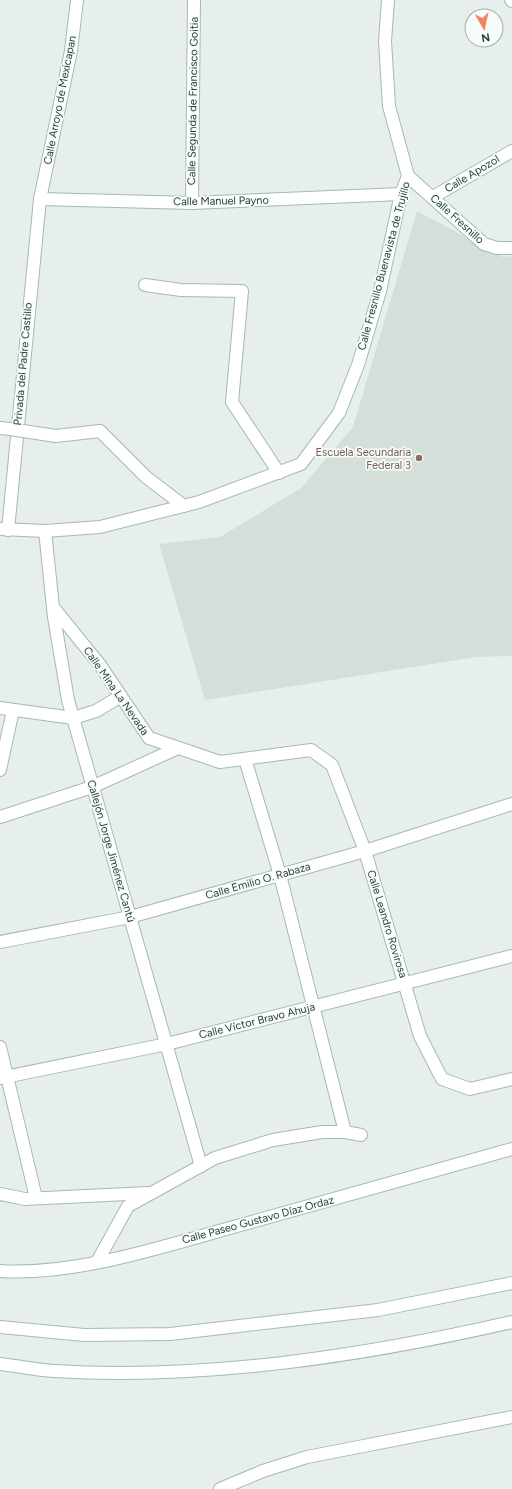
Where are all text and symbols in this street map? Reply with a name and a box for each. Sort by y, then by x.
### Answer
north arrow [464,8,504,48]
street label: Calle Segunda de Francisco Goitia [185,17,201,185]
text: N [480,30,491,44]
street label: Calle Arroyo de Mexicapan [41,34,79,166]
street label: Calle Apozol [442,153,502,195]
street label: Calle Fresnillo Buenavista de Trujillo [355,180,413,352]
street label: Calle Fresnillo [427,192,487,246]
street label: Calle Manuel Payno [173,194,269,208]
street label: Privada del Padre Castillo [11,302,35,426]
place label: Escuela Secundaria Federal 3 [316,446,411,472]
marker: Escuela Secundaria Federal 3 [414,453,424,463]
street label: Calle Mina La Nevada [81,644,151,738]
street label: Callejón Jorge Jiménez Cantú [84,778,138,924]
street label: Calle Emilio O. Rabaza [204,860,312,902]
street label: Calle Leandro Rovirosa [364,869,410,979]
street label: Calle Víctor Bravo Ahuja [198,1000,316,1042]
street label: Calle Paseo Gustavo Díaz Ordaz [181,1193,335,1247]

